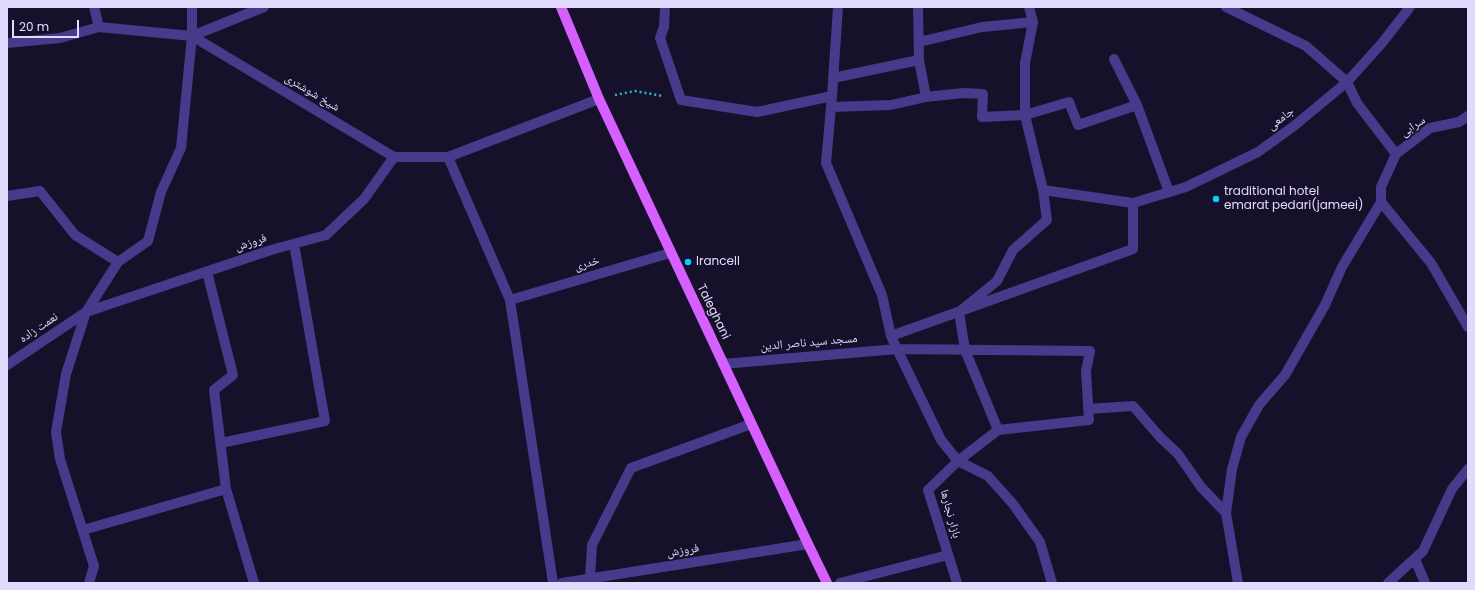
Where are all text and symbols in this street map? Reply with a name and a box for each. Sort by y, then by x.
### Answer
scale bar [14,12,81,38]
text: 20 m [19,18,49,35]
street label: شیخ شوشتری [282,71,342,115]
street label: جامعی [1265,104,1297,134]
street label: سرابی [1398,113,1428,141]
place label: traditional hotel emarat pedari(jameei) [1224,185,1363,213]
marker: traditional hotel emarat pedari(jameei) [1211,194,1221,204]
street label: فروزش [233,231,269,255]
street label: خدری [573,254,601,274]
place label: Irancell [696,255,740,269]
marker: Irancell [683,257,693,267]
street label: Taleghani [693,282,733,342]
street label: نعمت زاده [17,310,61,346]
street label: مسجد سید ناصر الدین [760,332,858,354]
street label: بازار نجارها [937,488,963,540]
street label: فروزش [666,541,700,561]

